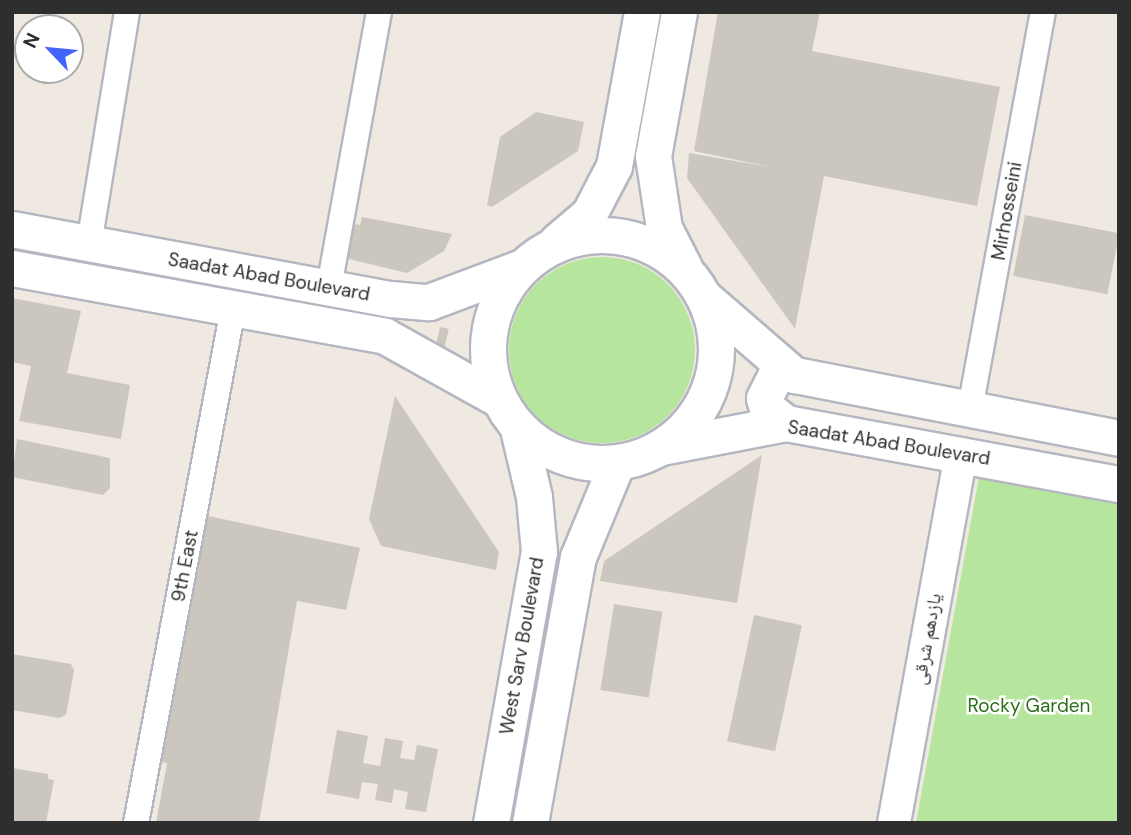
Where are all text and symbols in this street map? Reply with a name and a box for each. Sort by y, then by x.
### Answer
north arrow [14,14,84,84]
text: N [17,29,46,52]
street label: Mirhosseini [987,160,1027,262]
street label: Saadat Abad Boulevard [166,248,372,306]
street label: Saadat Abad Boulevard [786,416,992,470]
street label: 9th East [167,528,203,604]
street label: West Sarv Boulevard [495,555,549,737]
street label: یازدهم شرقی [908,591,946,687]
park label: Rocky Garden [967,695,1091,717]

